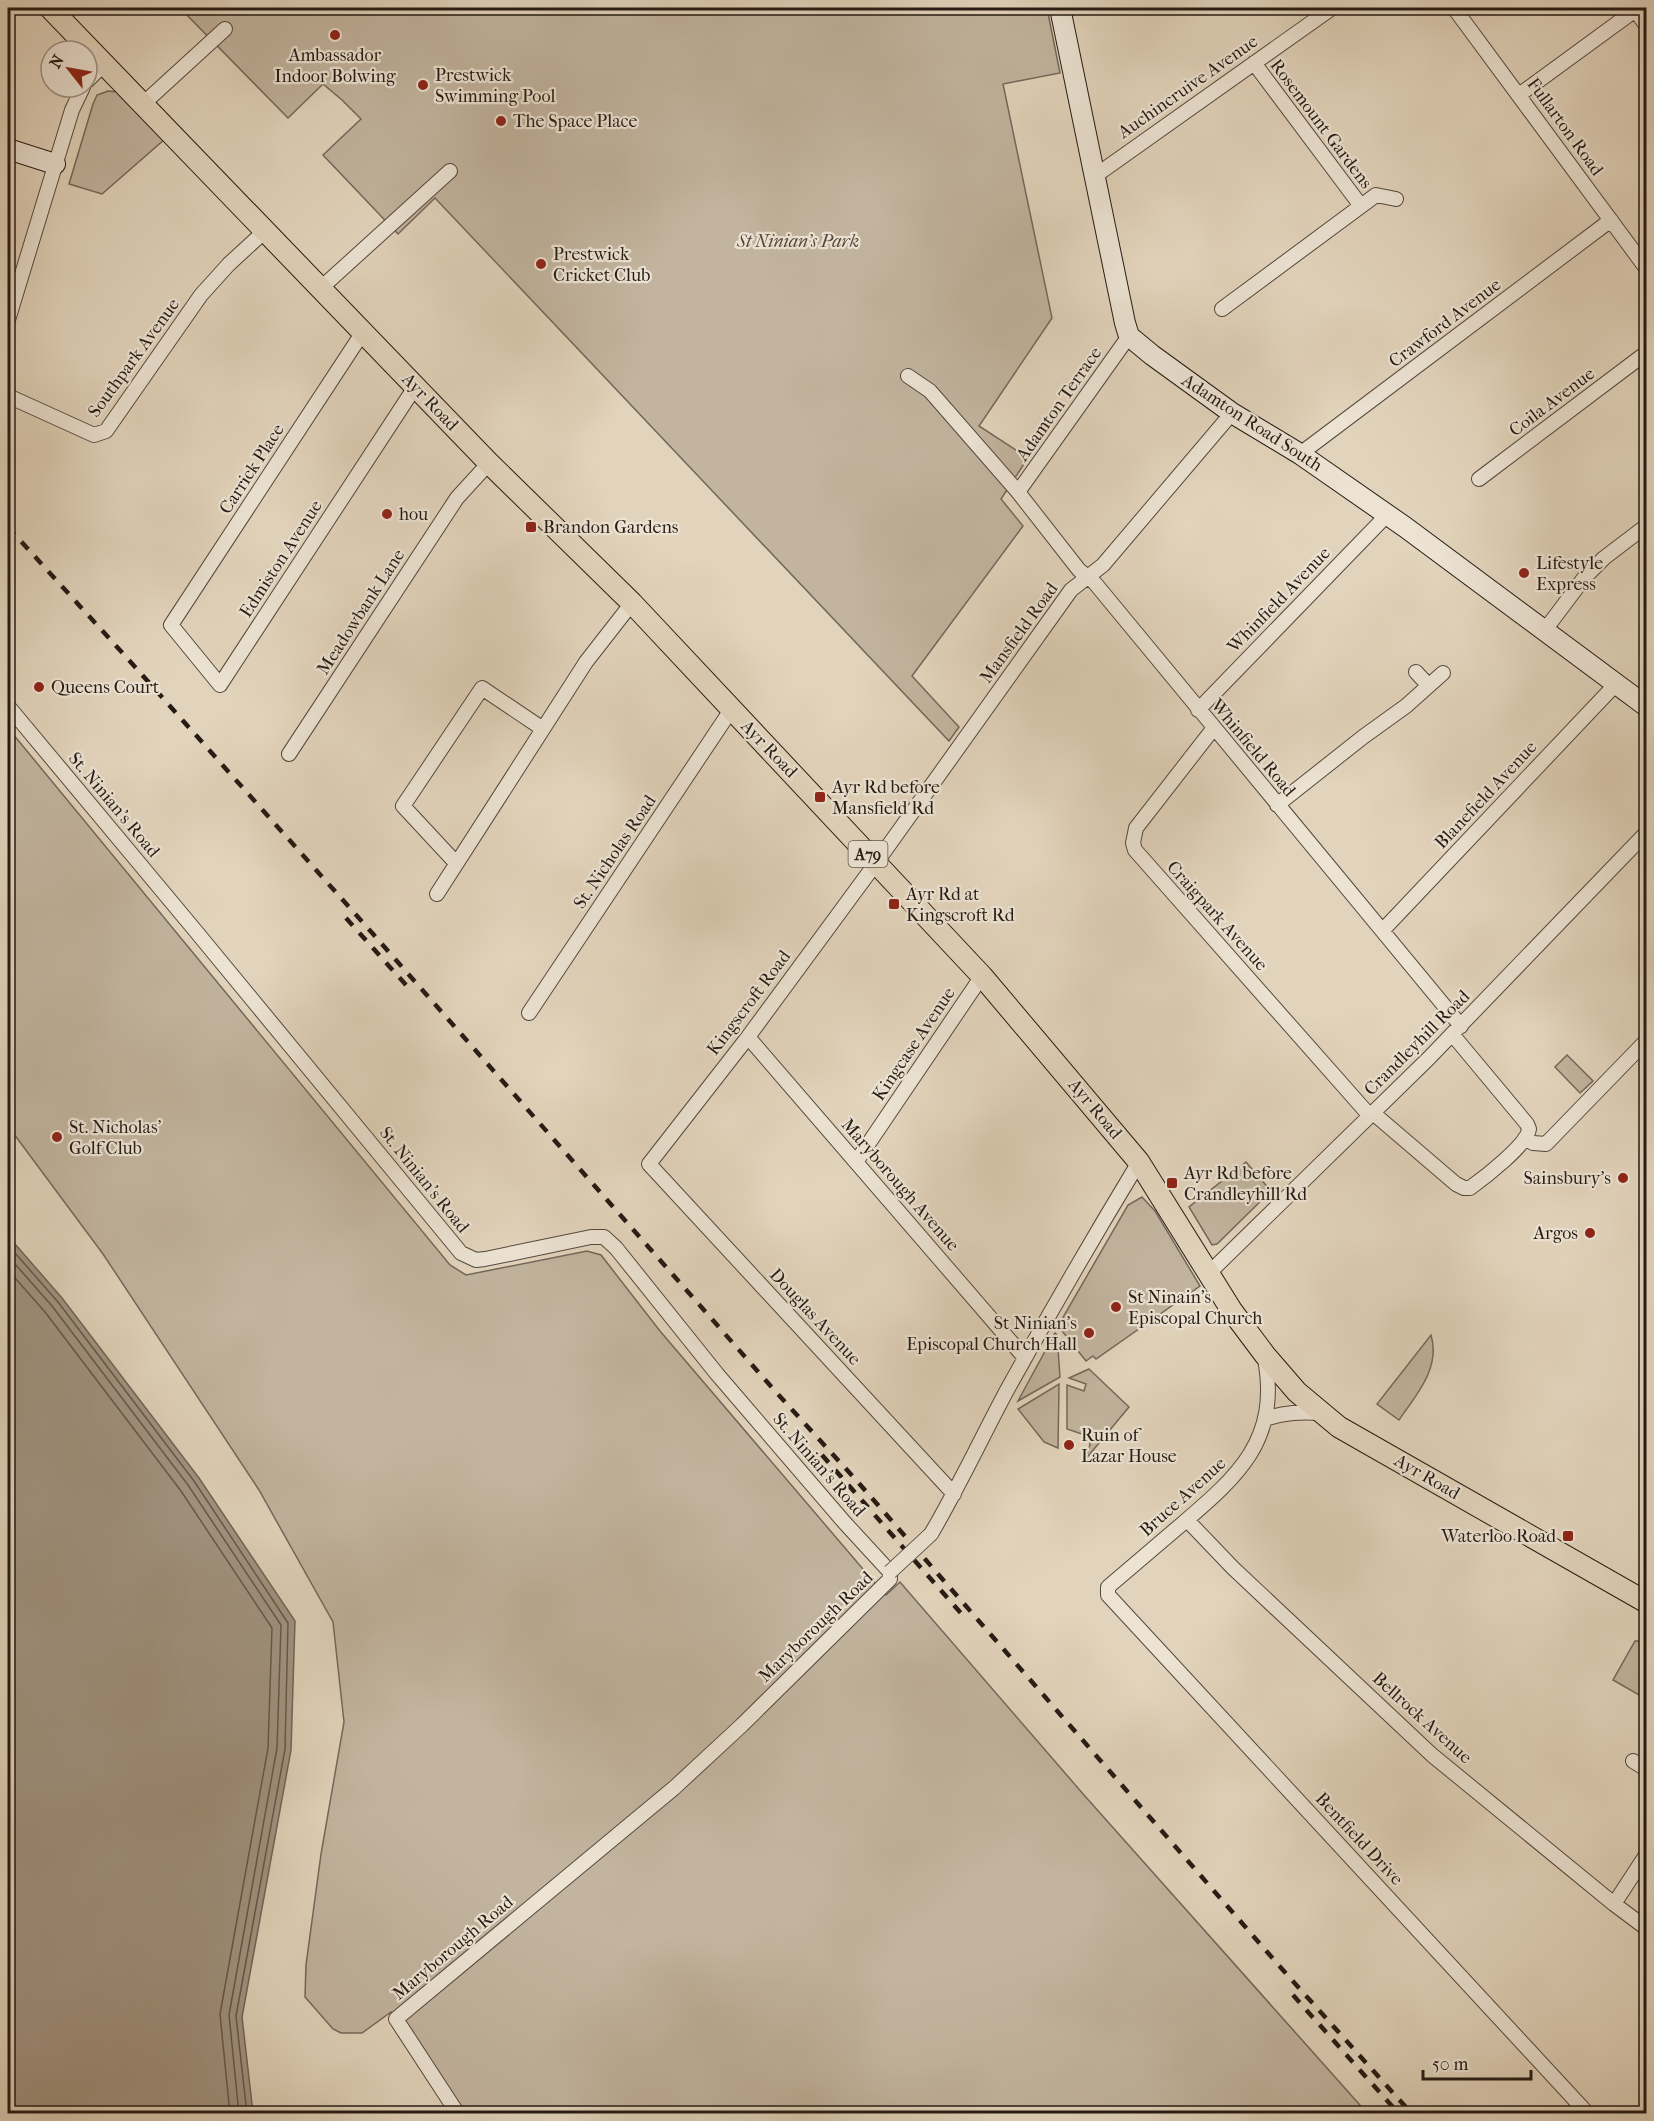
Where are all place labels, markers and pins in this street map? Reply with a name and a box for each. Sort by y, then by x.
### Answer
marker: Ambassador Indoor Bolwing [328,28,342,42]
place label: Ambassador Indoor Bolwing [274,45,396,87]
place label: Prestwick Swimming Pool [435,65,555,107]
marker: Prestwick Swimming Pool [416,78,430,92]
place label: The Space Place [513,111,637,132]
marker: The Space Place [494,114,508,128]
place label: Prestwick Cricket Club [553,244,650,286]
marker: Prestwick Cricket Club [534,257,548,271]
place label: hou [399,504,428,525]
marker: hou [380,507,394,521]
place label: Brandon Gardens [543,517,679,538]
marker: Brandon Gardens [524,520,538,534]
place label: Lifestyle Express [1536,553,1603,595]
marker: Lifestyle Express [1517,566,1531,580]
place label: Queens Court [51,677,160,698]
marker: Queens Court [32,680,46,694]
place label: Ayr Rd before Mansfield Rd [831,777,940,819]
marker: Ayr Rd before Mansfield Rd [813,790,827,804]
place label: Ayr Rd at Kingscroft Rd [905,884,1015,926]
marker: Ayr Rd at Kingscroft Rd [887,897,901,911]
place label: St. Nicholas' Golf Club [69,1117,162,1159]
marker: St. Nicholas' Golf Club [50,1130,64,1144]
place label: Ayr Rd before Crandleyhill Rd [1183,1163,1307,1205]
place label: Sainsbury's [1523,1168,1611,1189]
marker: Sainsbury's [1616,1171,1630,1185]
marker: Ayr Rd before Crandleyhill Rd [1165,1176,1179,1190]
place label: Argos [1532,1223,1578,1244]
marker: Argos [1583,1226,1597,1240]
place label: St Ninain's Episcopal Church [1128,1287,1262,1329]
marker: St Ninain's Episcopal Church [1109,1300,1123,1314]
place label: St Ninian's Episcopal Church Hall [906,1313,1077,1355]
marker: St Ninian's Episcopal Church Hall [1082,1326,1096,1340]
place label: Ruin of Lazar House [1081,1425,1177,1467]
marker: Ruin of Lazar House [1062,1438,1076,1452]
place label: Waterloo Road [1440,1526,1556,1547]
marker: Waterloo Road [1561,1529,1575,1543]

